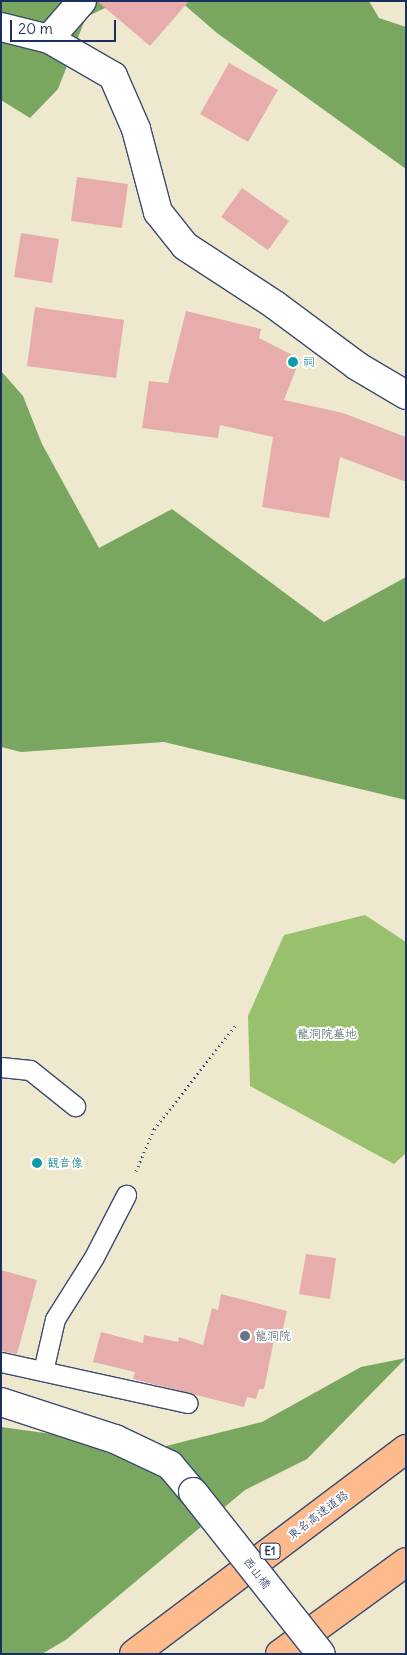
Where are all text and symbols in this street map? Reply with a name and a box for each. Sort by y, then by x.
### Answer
scale bar [12,10,119,42]
text: 20 m [18,19,53,38]
place label: 祠 [303,355,315,369]
marker: 祠 [287,356,299,368]
park label: 龍洞院墓地 [297,1027,357,1041]
place label: 観音像 [47,1156,83,1170]
marker: 観音像 [31,1157,43,1169]
place label: 龍洞院 [255,1329,291,1343]
marker: 龍洞院 [239,1330,251,1342]
street label: 東名高速道路 [285,1488,351,1542]
road number: E1 [259,1542,281,1560]
street label: 西山橋 [240,1554,274,1592]

